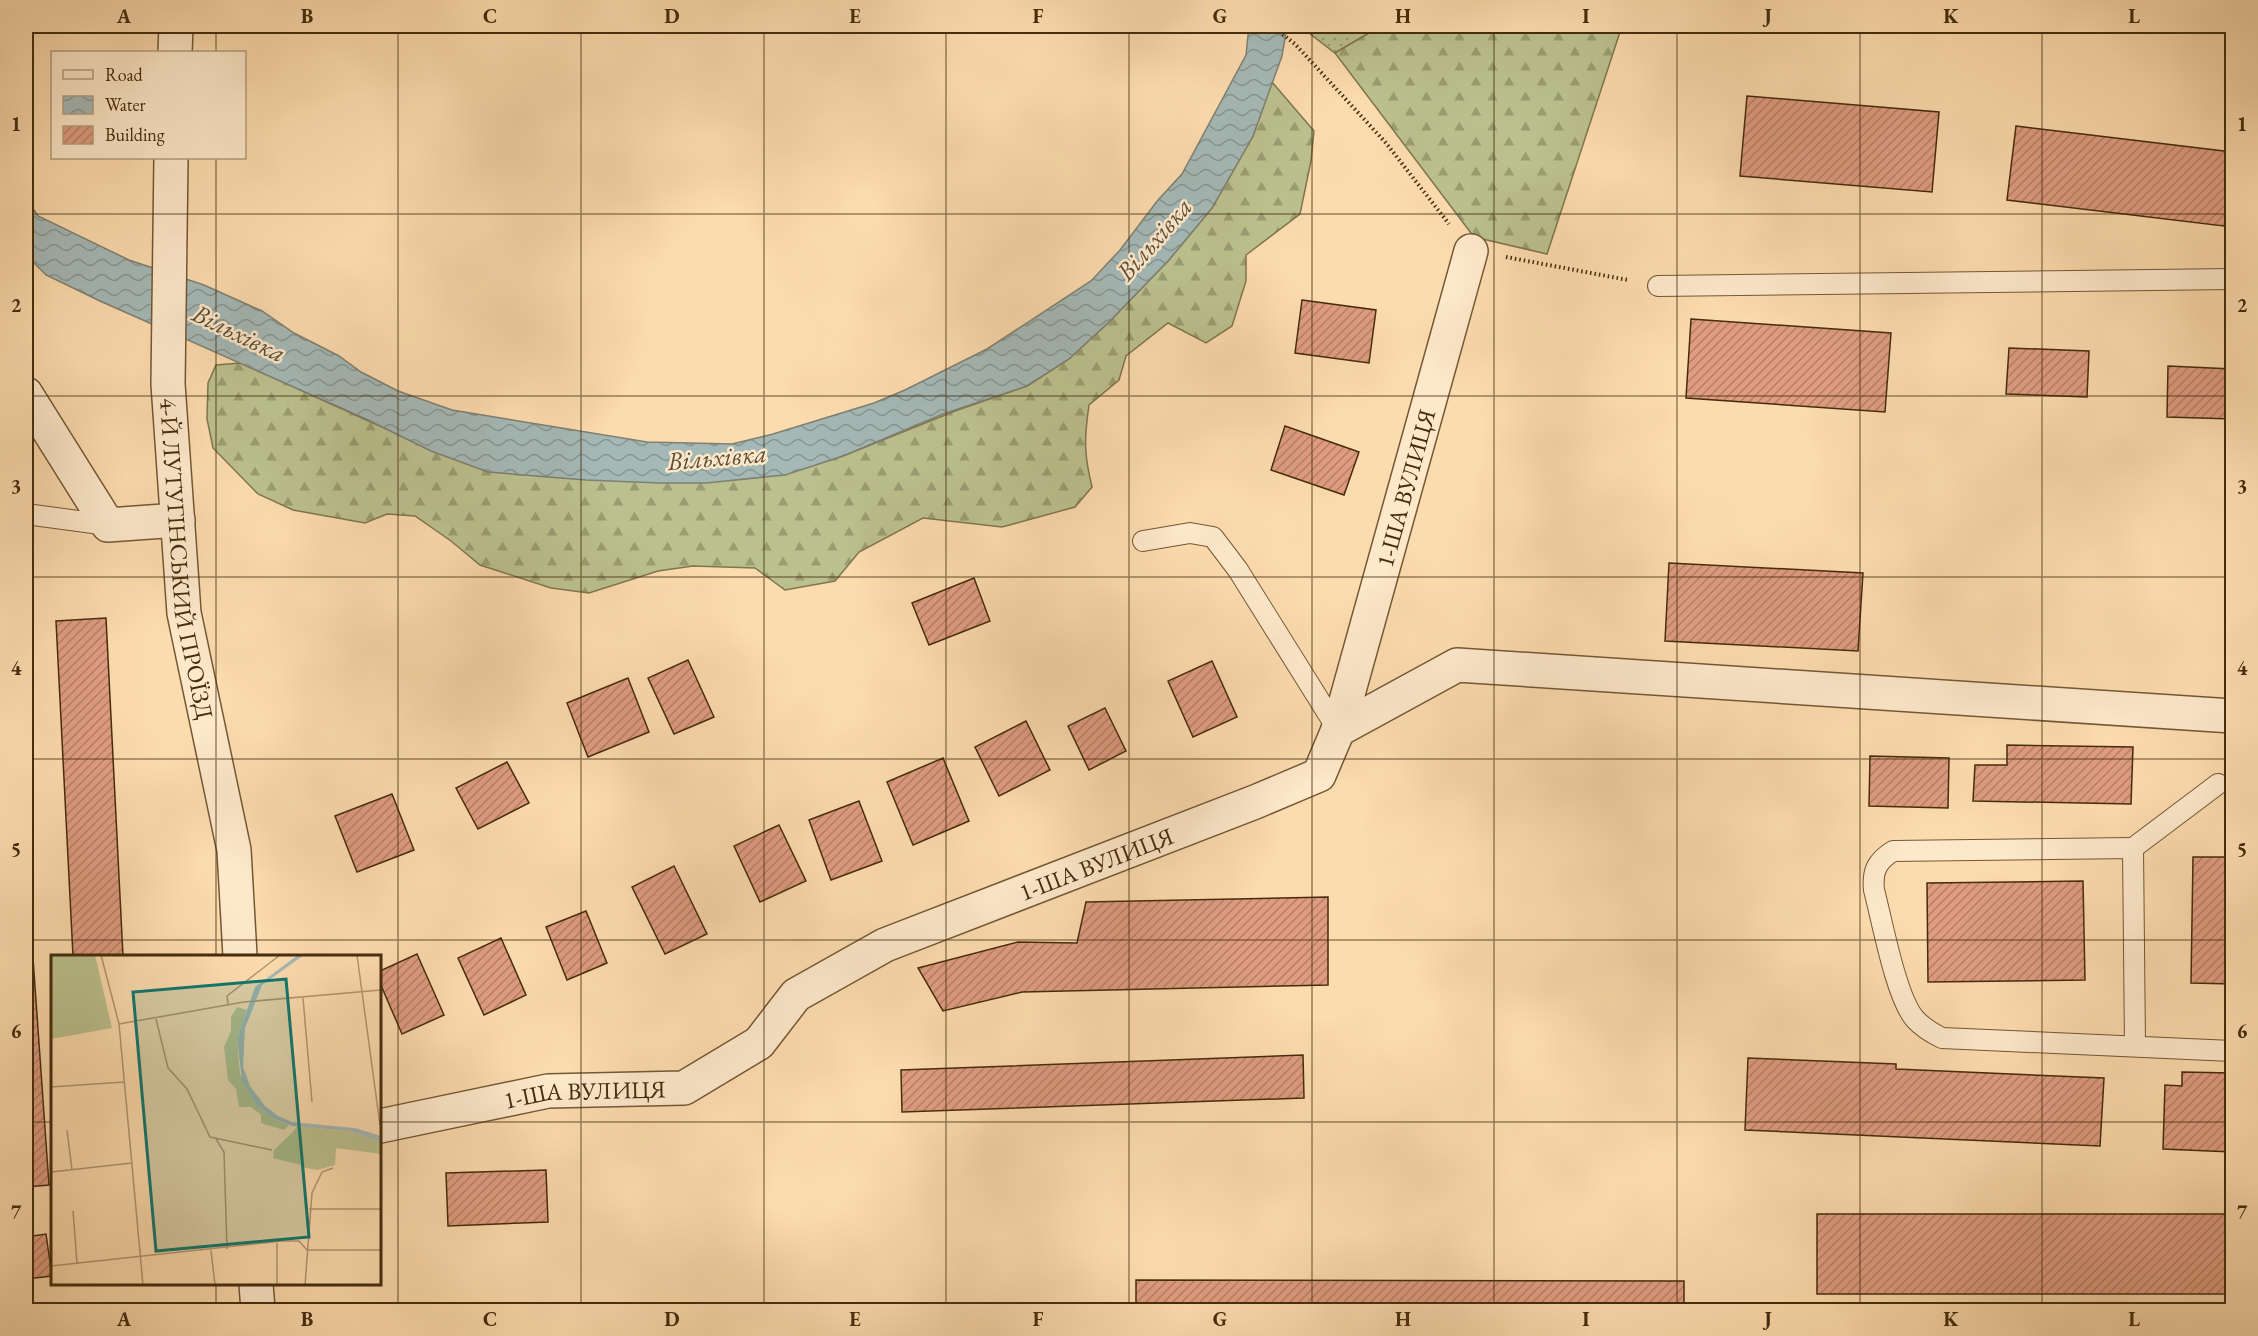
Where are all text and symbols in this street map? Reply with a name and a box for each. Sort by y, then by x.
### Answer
text: A [116,3,132,29]
text: B [301,3,313,29]
text: C [483,3,497,29]
text: D [664,3,680,29]
text: E [849,3,861,29]
text: F [1033,3,1044,29]
text: G [1213,3,1227,29]
text: H [1395,3,1411,29]
text: I [1582,3,1590,29]
text: J [1762,3,1772,29]
text: K [1943,3,1959,29]
text: L [2128,3,2140,29]
legend [51,51,246,159]
text: Road [105,63,144,86]
text: Water [105,93,146,116]
text: 1 [11,111,21,137]
text: 1 [2237,111,2247,137]
text: Building [105,123,165,146]
water label: Вільхівка [1108,190,1200,289]
text: 2 [11,292,22,318]
text: 2 [2237,292,2248,318]
water label: Вільхівка [186,295,291,370]
street label: 4-Й ЛУТУГІНСЬКИЙ ПРОЇЗД [154,397,222,722]
street label: 1-ША ВУЛИЦЯ [1368,405,1442,571]
water label: Вільхівка [665,436,768,478]
text: 3 [11,473,21,499]
text: 3 [2237,473,2247,499]
text: 4 [11,655,22,681]
text: 4 [2237,655,2248,681]
street label: 1-ША ВУЛИЦЯ [1014,820,1178,907]
text: 5 [11,836,21,862]
text: 5 [2237,836,2247,862]
inset map [51,955,381,1285]
text: 6 [11,1018,22,1044]
text: 6 [2237,1018,2248,1044]
street label: 1-ША ВУЛИЦЯ [501,1073,666,1115]
text: 7 [11,1199,22,1225]
text: 7 [2237,1199,2248,1225]
text: A [116,1306,132,1332]
text: B [301,1306,313,1332]
text: C [483,1306,497,1332]
text: D [664,1306,680,1332]
text: E [849,1306,861,1332]
text: F [1033,1306,1044,1332]
text: G [1213,1306,1227,1332]
text: H [1395,1306,1411,1332]
text: I [1582,1306,1590,1332]
text: J [1762,1306,1772,1332]
text: K [1943,1306,1959,1332]
text: L [2128,1306,2140,1332]

